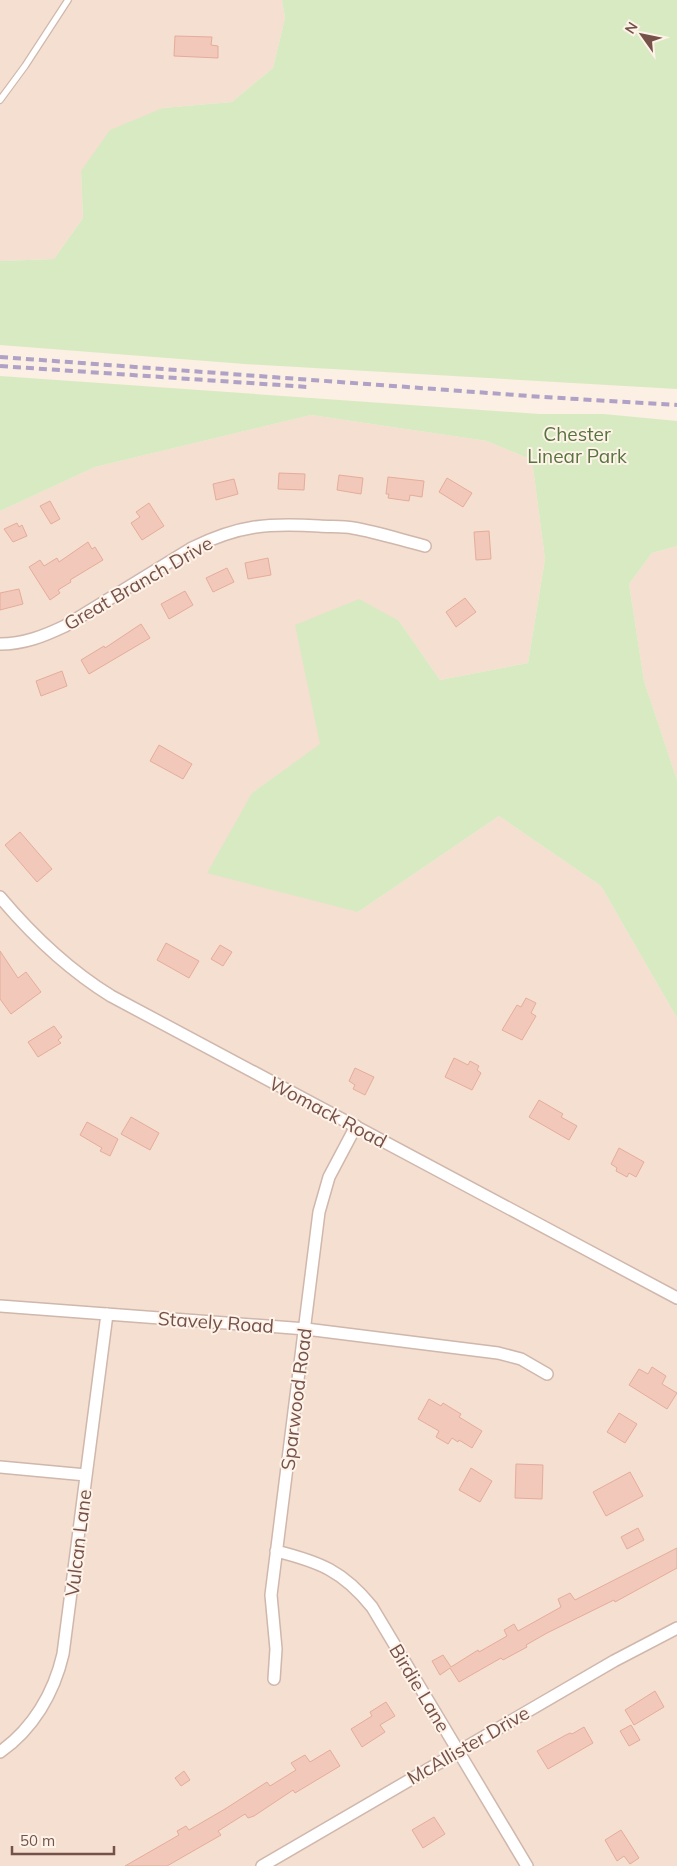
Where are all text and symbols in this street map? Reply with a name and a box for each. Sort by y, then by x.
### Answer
north arrow [617,10,667,60]
text: N [621,19,642,37]
park label: Chester Linear Park [527,422,627,468]
street label: Great Branch Drive [59,531,217,635]
street label: Womack Road [265,1071,391,1153]
street label: Stavely Road [157,1306,275,1338]
street label: Sparwood Road [275,1327,317,1471]
street label: Vulcan Lane [60,1488,96,1598]
street label: Birdie Lane [384,1640,456,1736]
street label: McAllister Drive [403,1700,533,1790]
scale bar [12,1824,115,1856]
text: 50 m [20,1831,55,1850]

